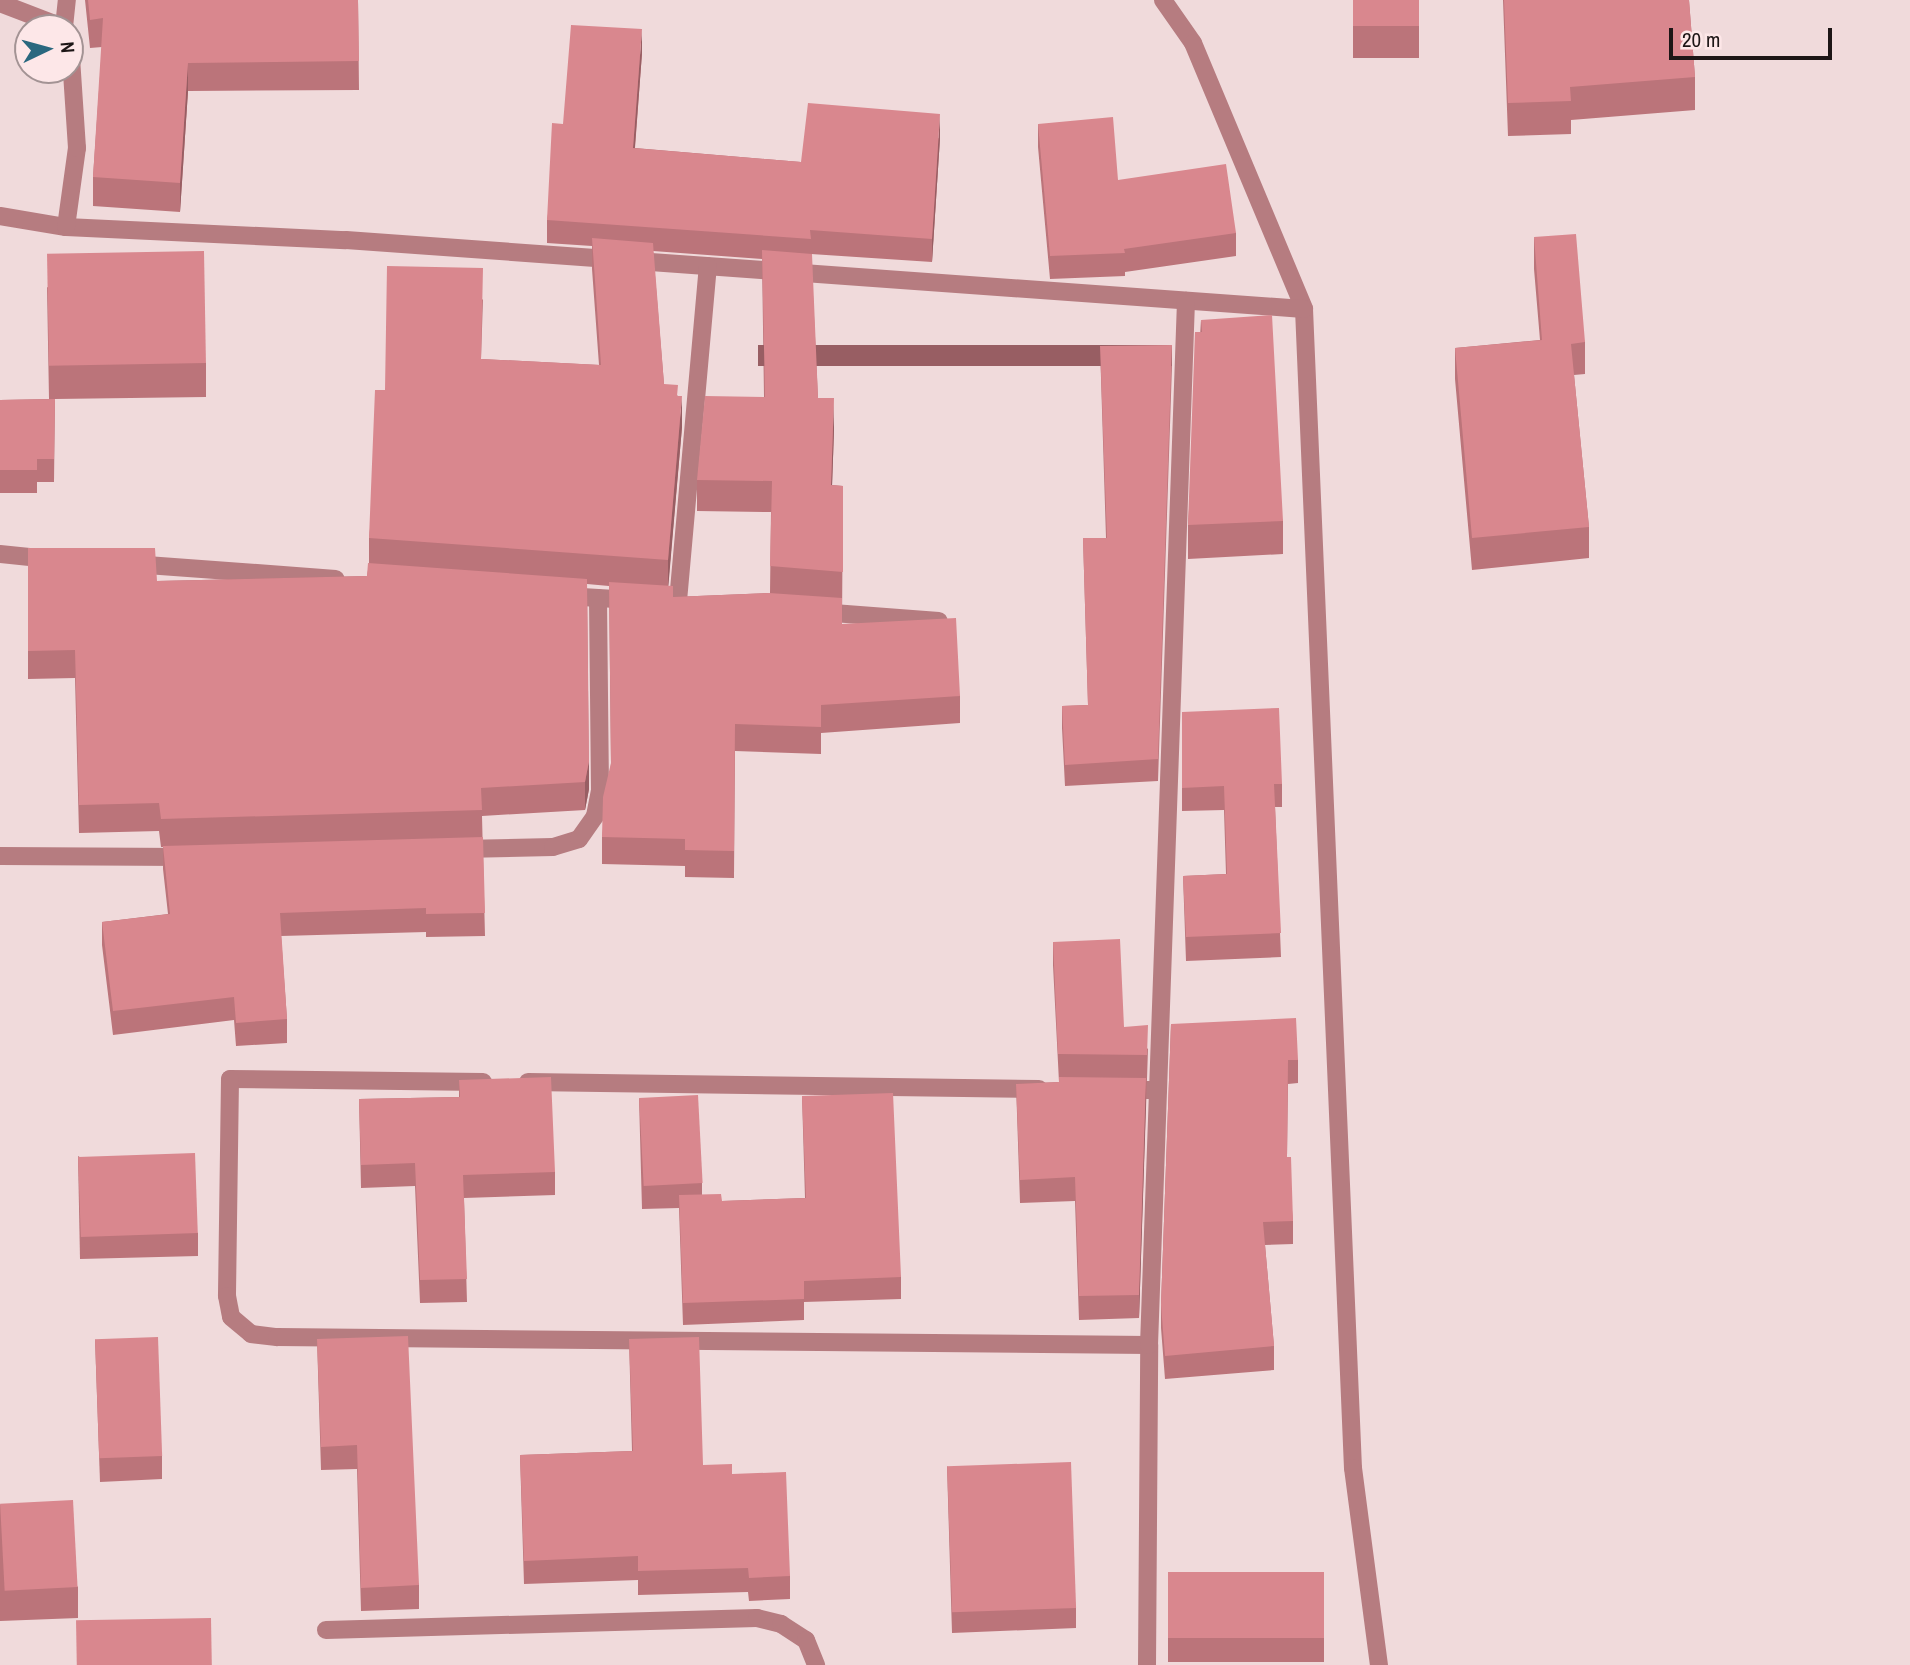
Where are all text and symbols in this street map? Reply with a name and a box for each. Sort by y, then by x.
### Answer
north arrow [14,14,84,84]
scale bar [1672,14,1835,58]
text: 20 m [1682,25,1720,54]
text: N [54,41,81,54]

